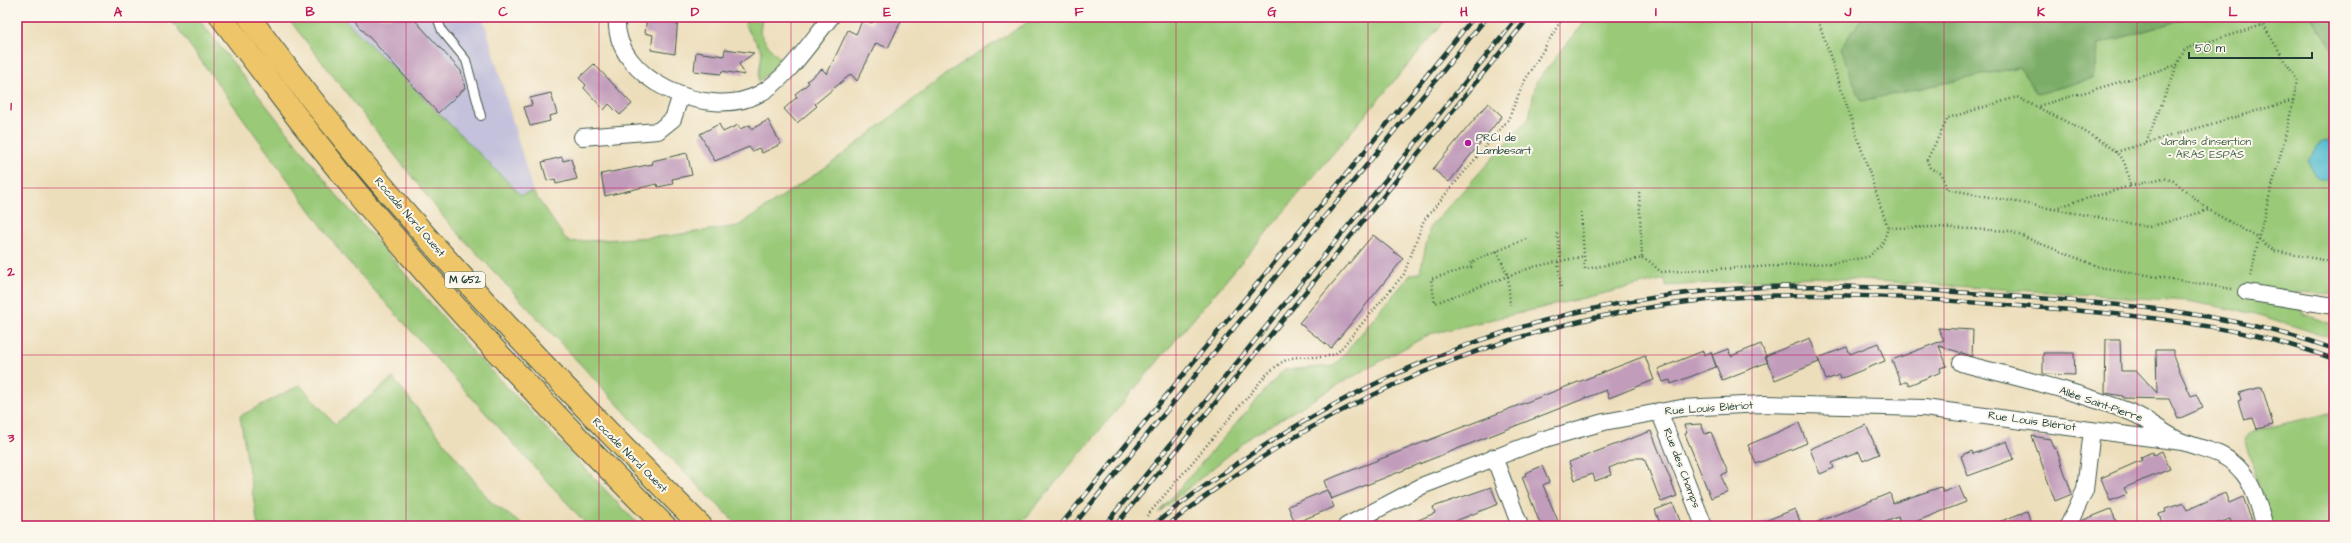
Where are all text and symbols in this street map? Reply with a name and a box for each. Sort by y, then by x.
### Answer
text: A [114,3,123,21]
text: B [305,3,315,21]
text: C [498,3,508,21]
text: D [691,3,700,21]
text: E [883,3,891,21]
text: F [1074,3,1084,21]
text: G [1267,3,1277,21]
text: H [1460,3,1468,21]
text: I [1655,3,1657,21]
text: J [1844,3,1852,21]
text: K [2037,3,2045,21]
text: L [2228,3,2238,21]
scale bar [2189,34,2312,60]
text: 50 m [2195,40,2226,57]
text: 1 [10,97,12,115]
place label: PRCI de Lambesart [1476,130,1532,158]
park label: Jardins d’insertion - ARAS ESPAS [2161,134,2252,162]
marker: PRCI de Lambesart [1463,138,1473,148]
street label: Rocade Nord Ouest [371,174,449,260]
text: 2 [6,263,15,281]
road number: M 652 [445,272,485,288]
street label: Allée Saint-Pierre [2057,383,2145,425]
street label: Rue Louis Blériot [1664,397,1754,419]
street label: Rue Louis Blériot [1987,407,2077,435]
street label: Rocade Nord Ouest [589,414,671,496]
street label: Rue des Champs [1660,426,1704,510]
text: 3 [7,429,15,447]

